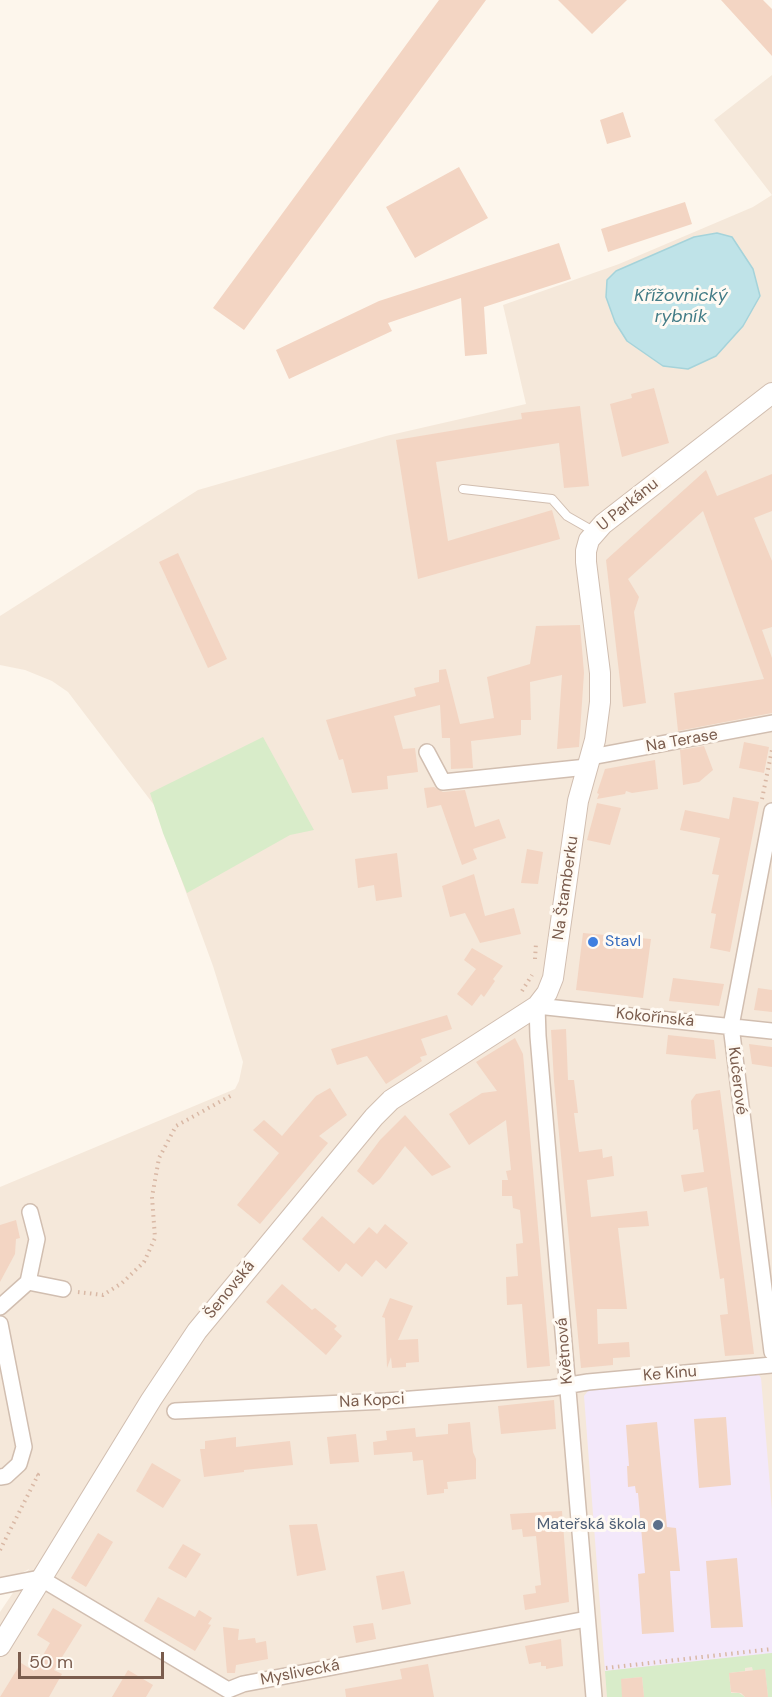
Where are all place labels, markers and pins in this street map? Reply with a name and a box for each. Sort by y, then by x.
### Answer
place label: Stavl [605,932,641,952]
marker: Stavl [586,935,600,949]
place label: Mateřská škola [537,1515,646,1535]
marker: Mateřská škola [651,1518,665,1532]

